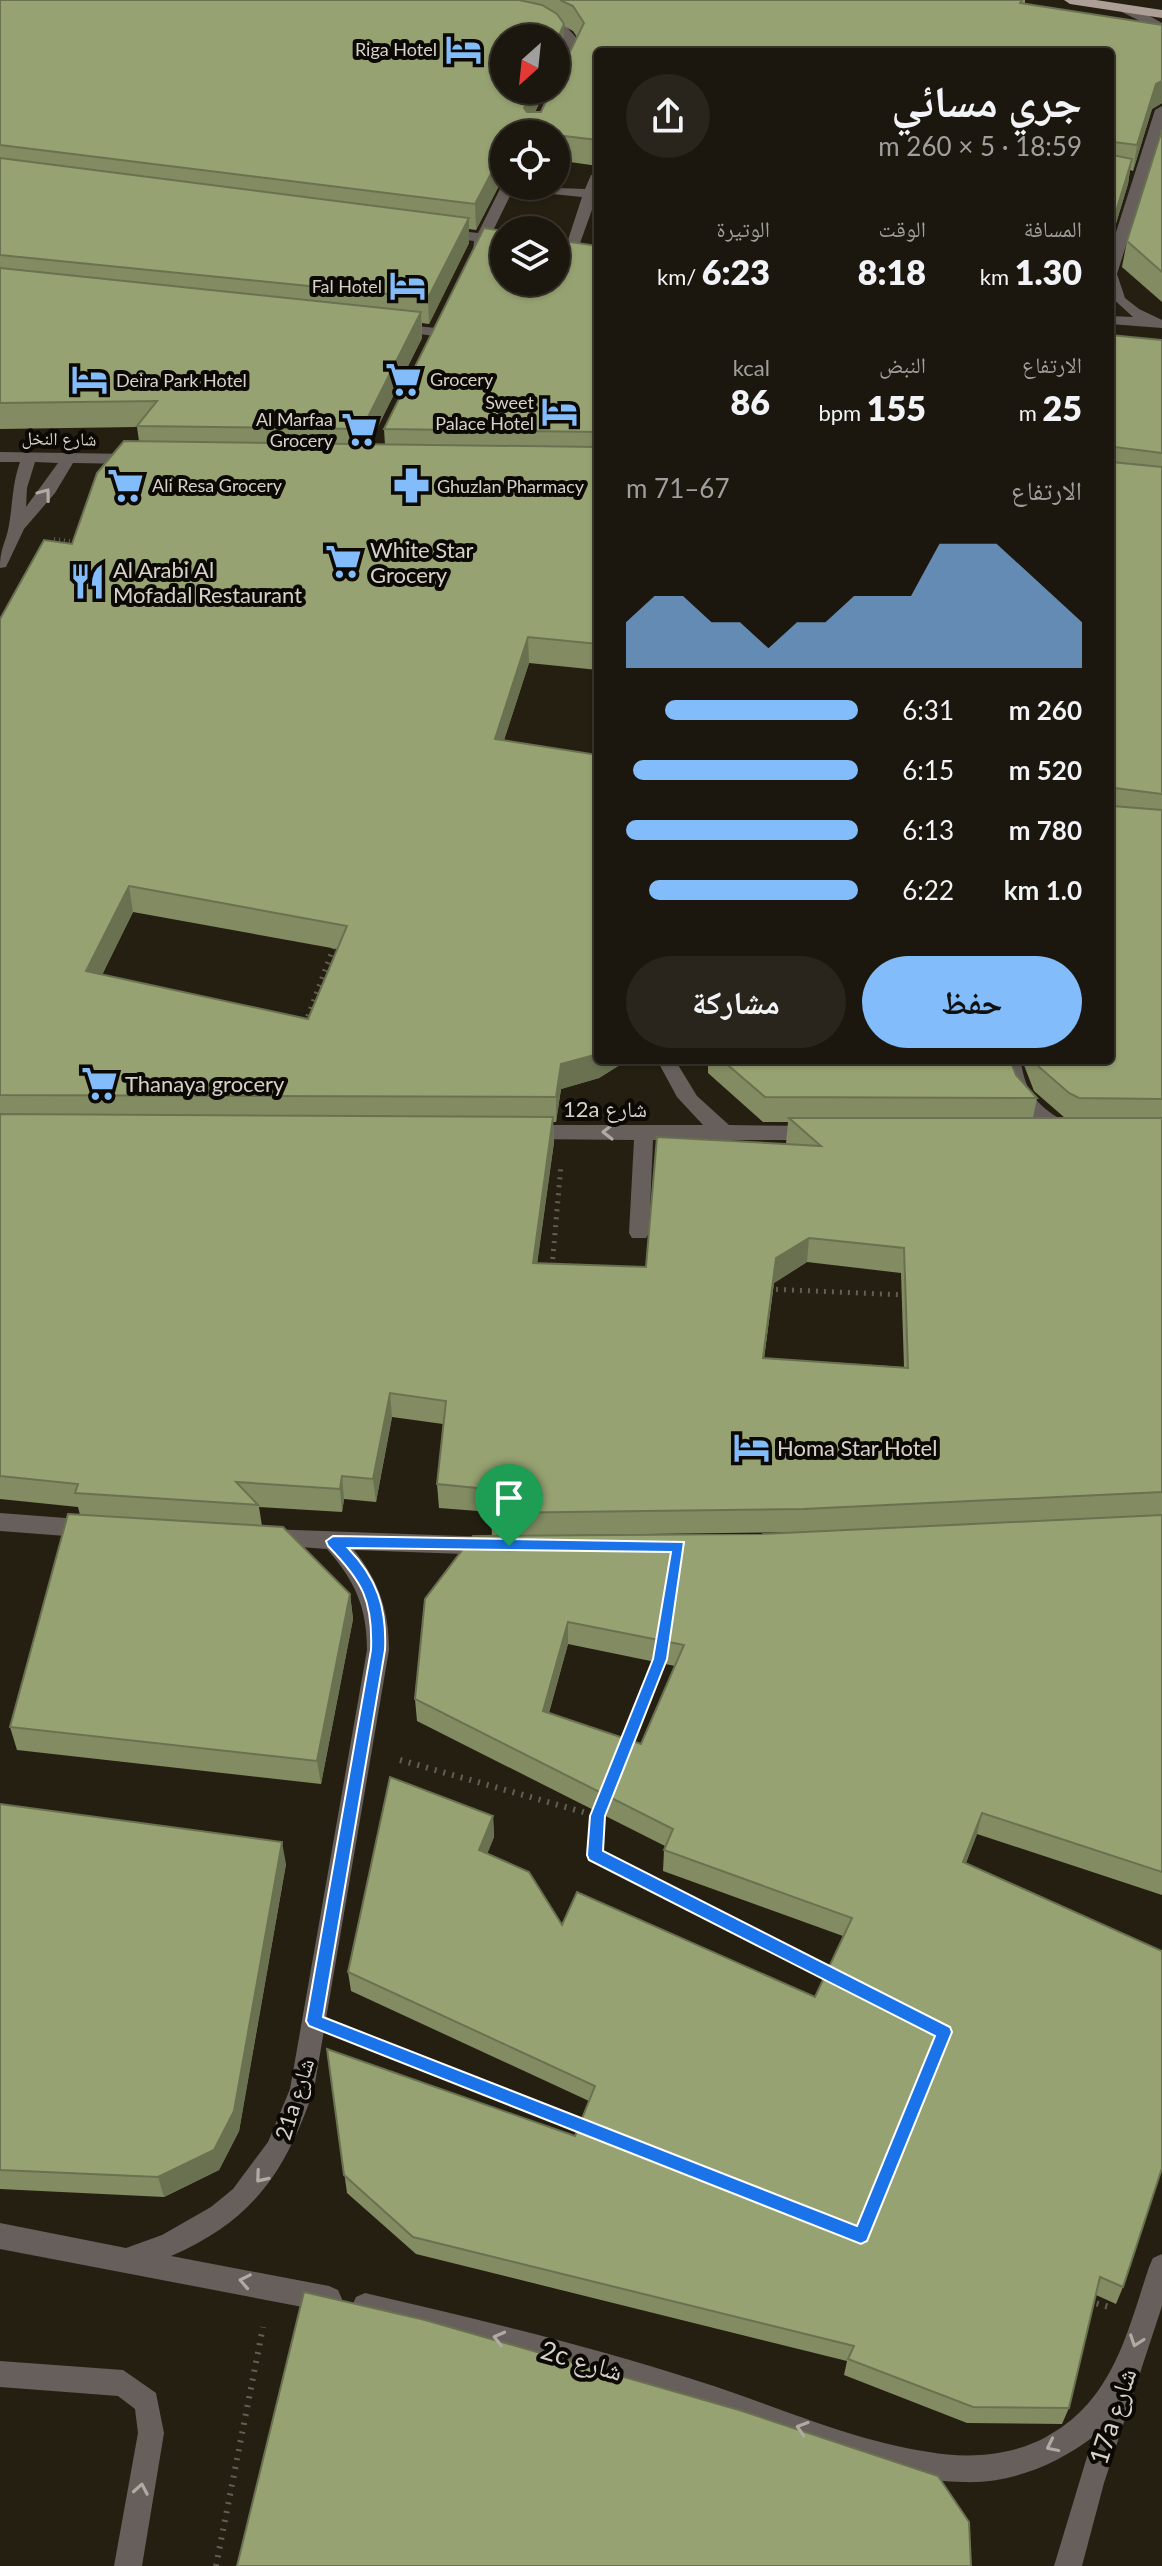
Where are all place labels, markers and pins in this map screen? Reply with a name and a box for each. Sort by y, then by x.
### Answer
hotel icon: Riga Hotel [444,30,482,68]
place label: Riga Hotel [355,38,437,60]
hotel icon: Fal Hotel [389,267,427,305]
place label: Fal Hotel [312,275,382,297]
supermarket icon: Grocery [385,360,423,398]
hotel icon: Deira Park Hotel [71,361,109,399]
place label: Grocery [430,368,494,390]
place label: Deira Park Hotel [116,369,247,391]
place label: Sweet Palace Hotel [435,391,535,434]
hotel icon: Sweet Palace Hotel [541,393,579,431]
place label: Al Marfaa Grocery [256,408,334,451]
supermarket icon: Al Marfaa Grocery [340,410,378,448]
supermarket icon: Ali Resa Grocery [107,466,145,504]
pharmacy icon: Ghuzlan Pharmacy [392,467,430,505]
place label: Ali Resa Grocery [152,474,283,496]
place label: Ghuzlan Pharmacy [437,475,585,497]
place label: White Star Grocery [370,536,474,588]
supermarket icon: White Star Grocery [325,543,363,581]
place label: Al Arabi Al Mofadal Restaurant [113,556,302,608]
restaurant icon: Al Arabi Al Mofadal Restaurant [68,563,106,601]
supermarket icon: Thanaya grocery [80,1064,118,1102]
place label: Thanaya grocery [125,1070,285,1097]
hotel icon: Homa Star Hotel [732,1428,770,1466]
place label: Homa Star Hotel [777,1434,937,1461]
pin [475,1464,543,1546]

